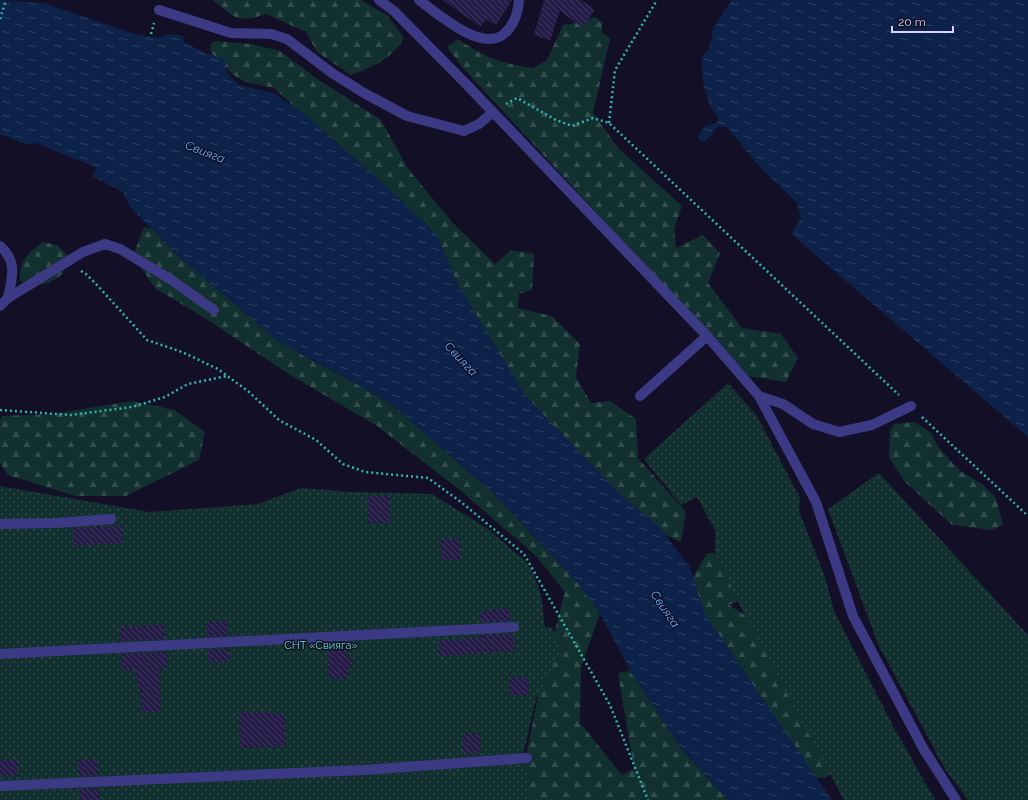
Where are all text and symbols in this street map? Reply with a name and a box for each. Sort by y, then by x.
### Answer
scale bar [892,8,953,34]
text: 20 m [898,15,926,29]
water label: Свияга [183,138,227,166]
water label: Свияга [442,339,480,379]
water label: Свияга [648,588,682,630]
park label: СНТ «Свияга» [284,639,358,652]

